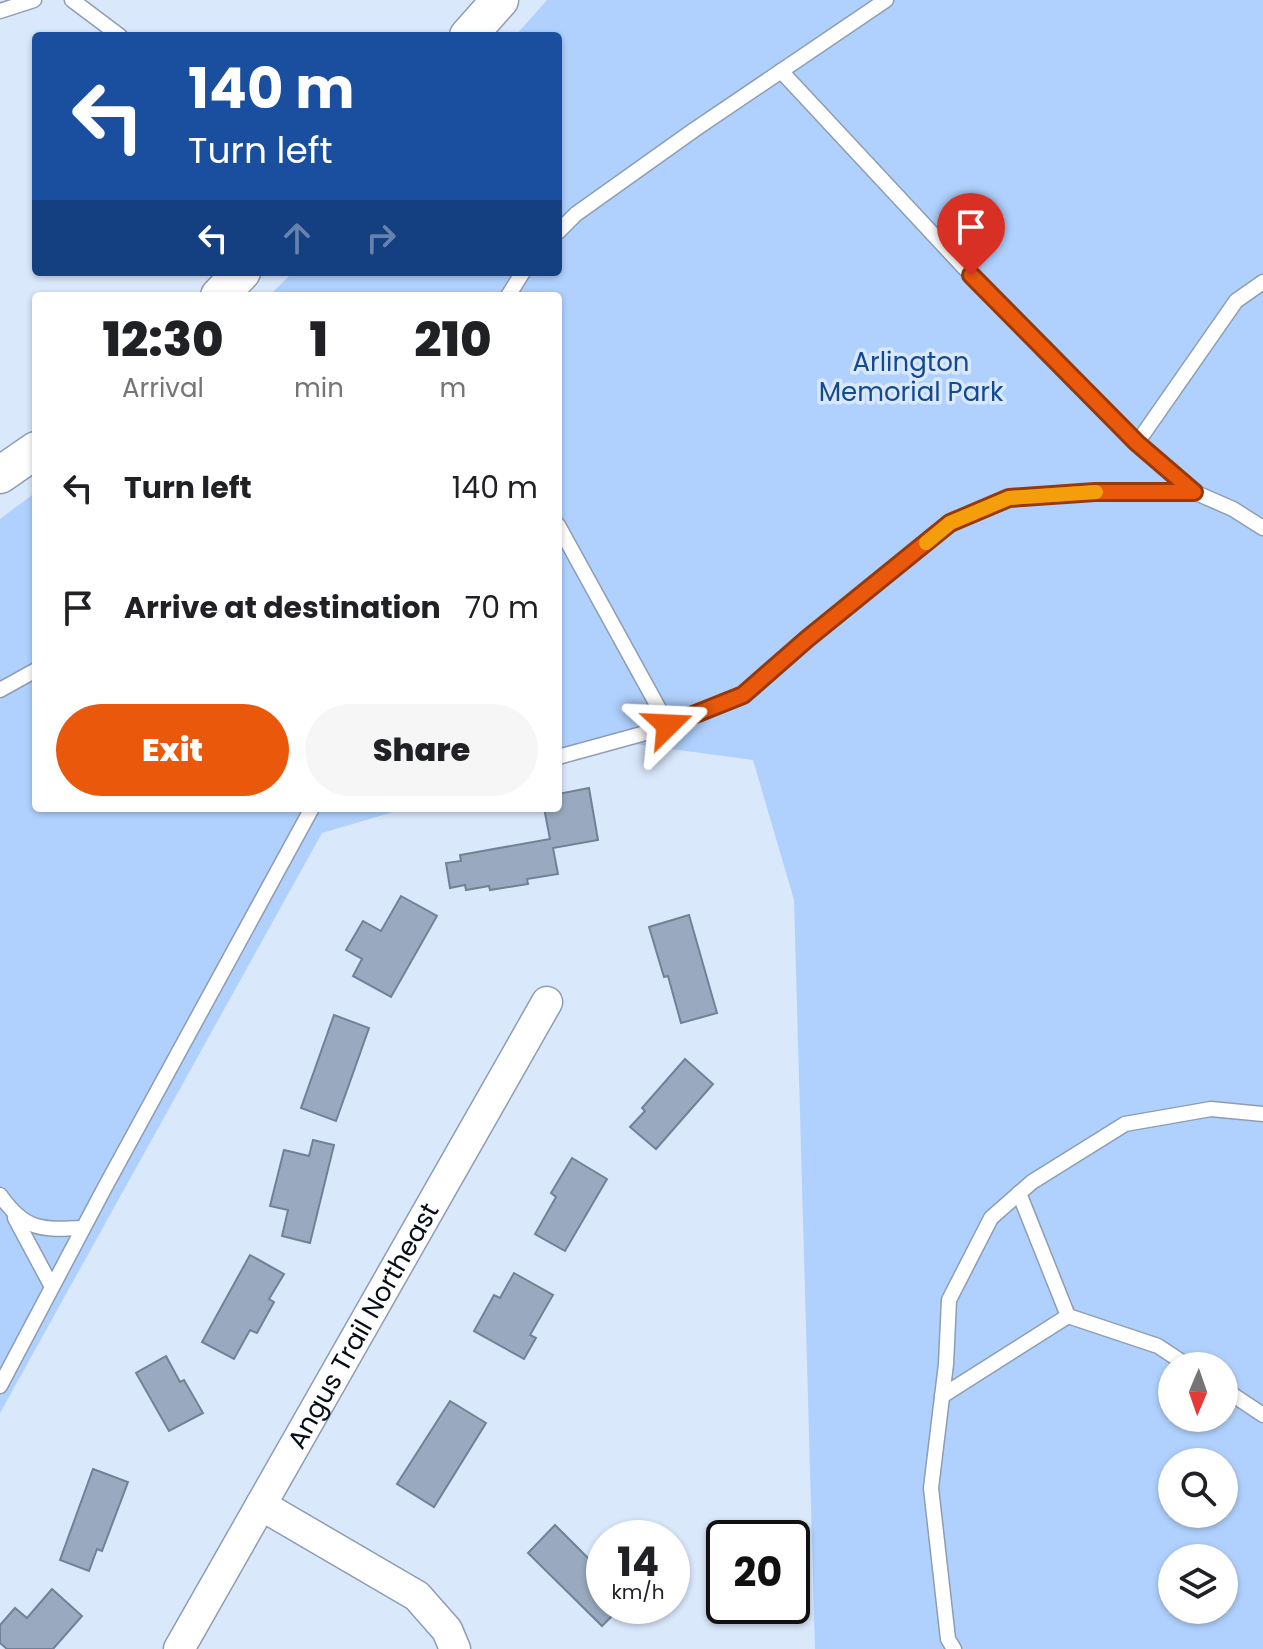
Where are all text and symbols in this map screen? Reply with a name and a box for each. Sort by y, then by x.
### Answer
text: 140 m [188,49,355,128]
icon: left [56,64,160,168]
text: Turn left [188,125,333,176]
pin [937,193,1005,275]
icon: arrive [949,205,993,249]
icon: left [191,216,235,260]
icon: ahead [275,216,319,260]
icon: right [359,216,403,260]
text: 12:30 [102,306,224,373]
text: 1 [310,306,328,373]
text: 210 [414,306,492,373]
park label: Arlington Memorial Park [819,344,1004,410]
text: Arrival [122,370,204,406]
text: min [294,370,344,406]
text: m [439,370,466,406]
icon: left [56,466,100,510]
text: Turn left [124,466,252,509]
text: 140 m [452,466,538,509]
icon: arrive [56,586,100,630]
text: Arrive at destination [124,586,441,629]
text: 70 m [465,586,539,629]
position arrow [626,683,710,767]
button: Exit [56,704,289,796]
button: Share [305,704,538,796]
street label: Angus Trail Northeast [279,1196,447,1455]
north arrow [1158,1352,1238,1432]
map controls [1158,1352,1238,1624]
button: search [1158,1448,1238,1528]
speed limit sign: 20 [706,1520,810,1624]
text: 14 [617,1534,659,1590]
button: layers [1158,1544,1238,1624]
text: km/h [611,1578,665,1606]

